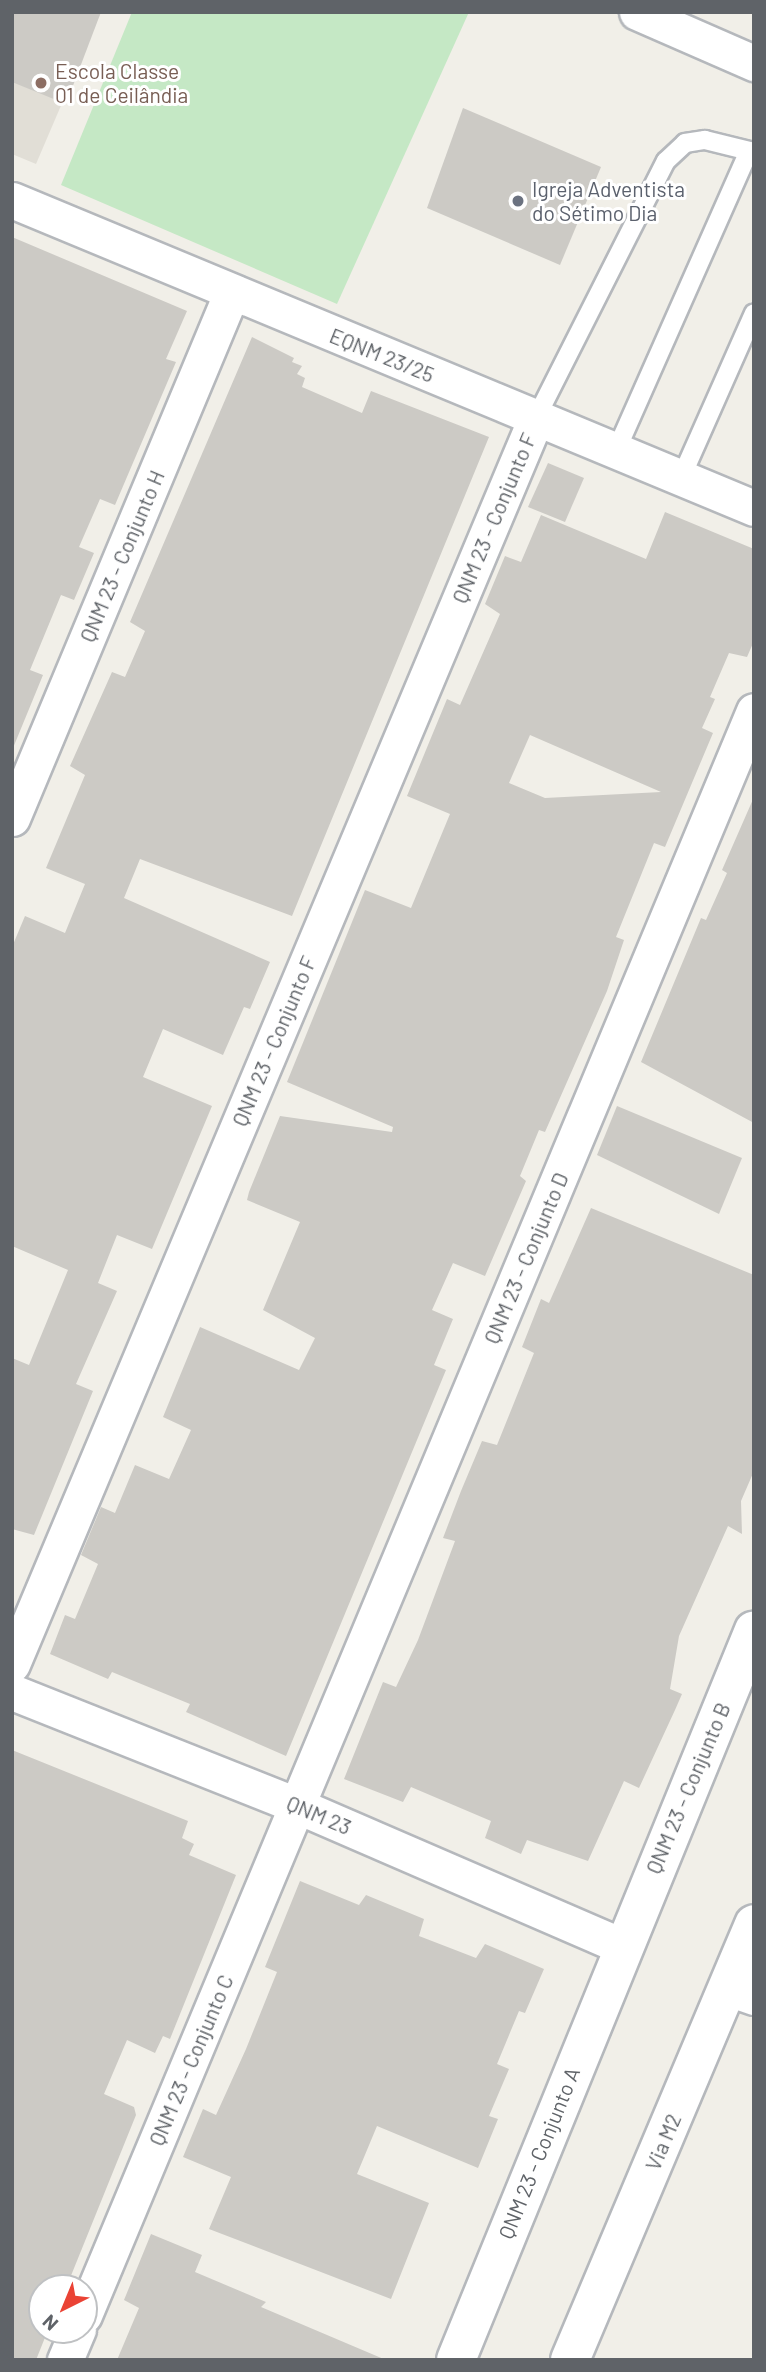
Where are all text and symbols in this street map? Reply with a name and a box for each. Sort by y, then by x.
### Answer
place label: Escola Classe 01 de Ceilândia [55,58,188,108]
marker: Escola Classe 01 de Ceilândia [33,75,49,91]
place label: Igreja Adventista do Sétimo Dia [532,176,685,226]
marker: Igreja Adventista do Sétimo Dia [510,193,526,209]
street label: EQNM 23/25 [326,323,438,387]
street label: QNM 23 - Conjunto F [447,429,541,607]
street label: QNM 23 - Conjunto H [74,466,170,646]
street label: QNM 23 - Conjunto F [227,952,321,1130]
street label: QNM 23 - Conjunto D [479,1169,573,1347]
street label: QNM 23 - Conjunto B [641,1699,735,1877]
street label: QNM 23 [283,1790,355,1840]
street label: QNM 23 - Conjunto C [144,1971,238,2149]
street label: QNM 23 - Conjunto A [493,2063,585,2243]
street label: Via M2 [640,2110,686,2174]
north arrow [28,2274,98,2344]
text: N [37,2311,62,2336]

